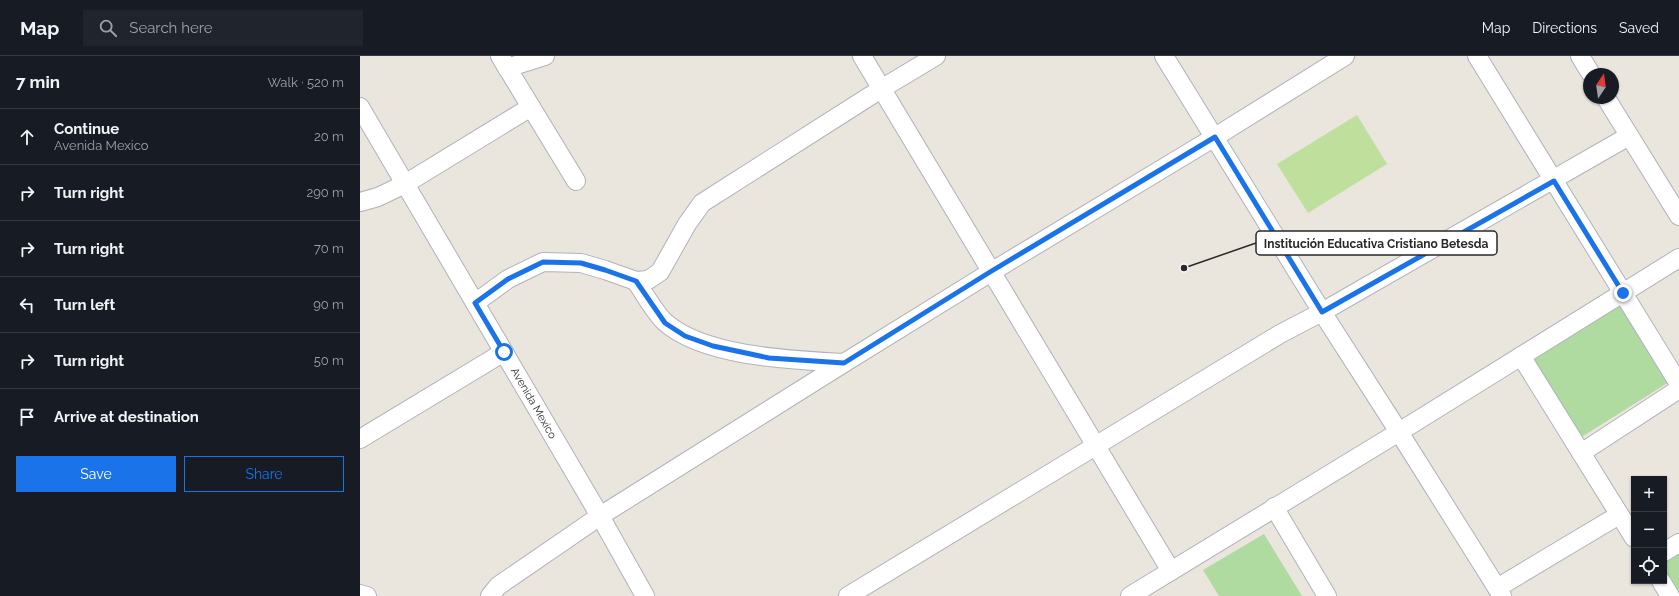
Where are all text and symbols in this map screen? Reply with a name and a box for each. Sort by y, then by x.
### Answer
search box [83,10,363,46]
text: Map [20,17,59,39]
icon: search [97,17,119,39]
text: Search here [129,19,213,37]
text: Map [1482,20,1510,36]
text: Directions [1532,20,1597,36]
text: Saved [1619,20,1659,36]
north arrow [1583,68,1619,104]
text: 7 min [16,72,60,92]
text: Walk · 520 m [267,75,344,90]
text: Continue [54,120,119,138]
icon: ahead [16,126,38,148]
text: 20 m [314,129,344,144]
text: Avenida Mexico [54,138,148,153]
icon: right [16,182,38,204]
text: Turn right [54,184,124,202]
text: 290 m [306,185,344,200]
callout: Institución Educativa Cristiano Betesda [1256,231,1497,255]
text: Institución Educativa Cristiano Betesda [1264,237,1488,251]
icon: right [16,238,38,260]
text: Turn right [54,240,124,258]
text: 70 m [314,241,344,256]
route end [1614,284,1632,302]
icon: left [16,294,38,316]
text: Turn left [54,296,115,314]
text: 90 m [313,297,344,312]
route start [495,343,513,361]
icon: right [16,350,38,372]
text: Turn right [54,352,124,370]
text: 50 m [314,353,344,368]
street label: Avenida Mexico [508,365,559,441]
icon: arrive [16,406,38,428]
text: Arrive at destination [54,408,199,426]
button: Save [16,456,176,492]
button: Share [184,456,344,492]
map controls [1631,476,1667,584]
button: + [1631,476,1667,512]
button: − [1631,512,1667,548]
button: locate [1631,548,1667,584]

